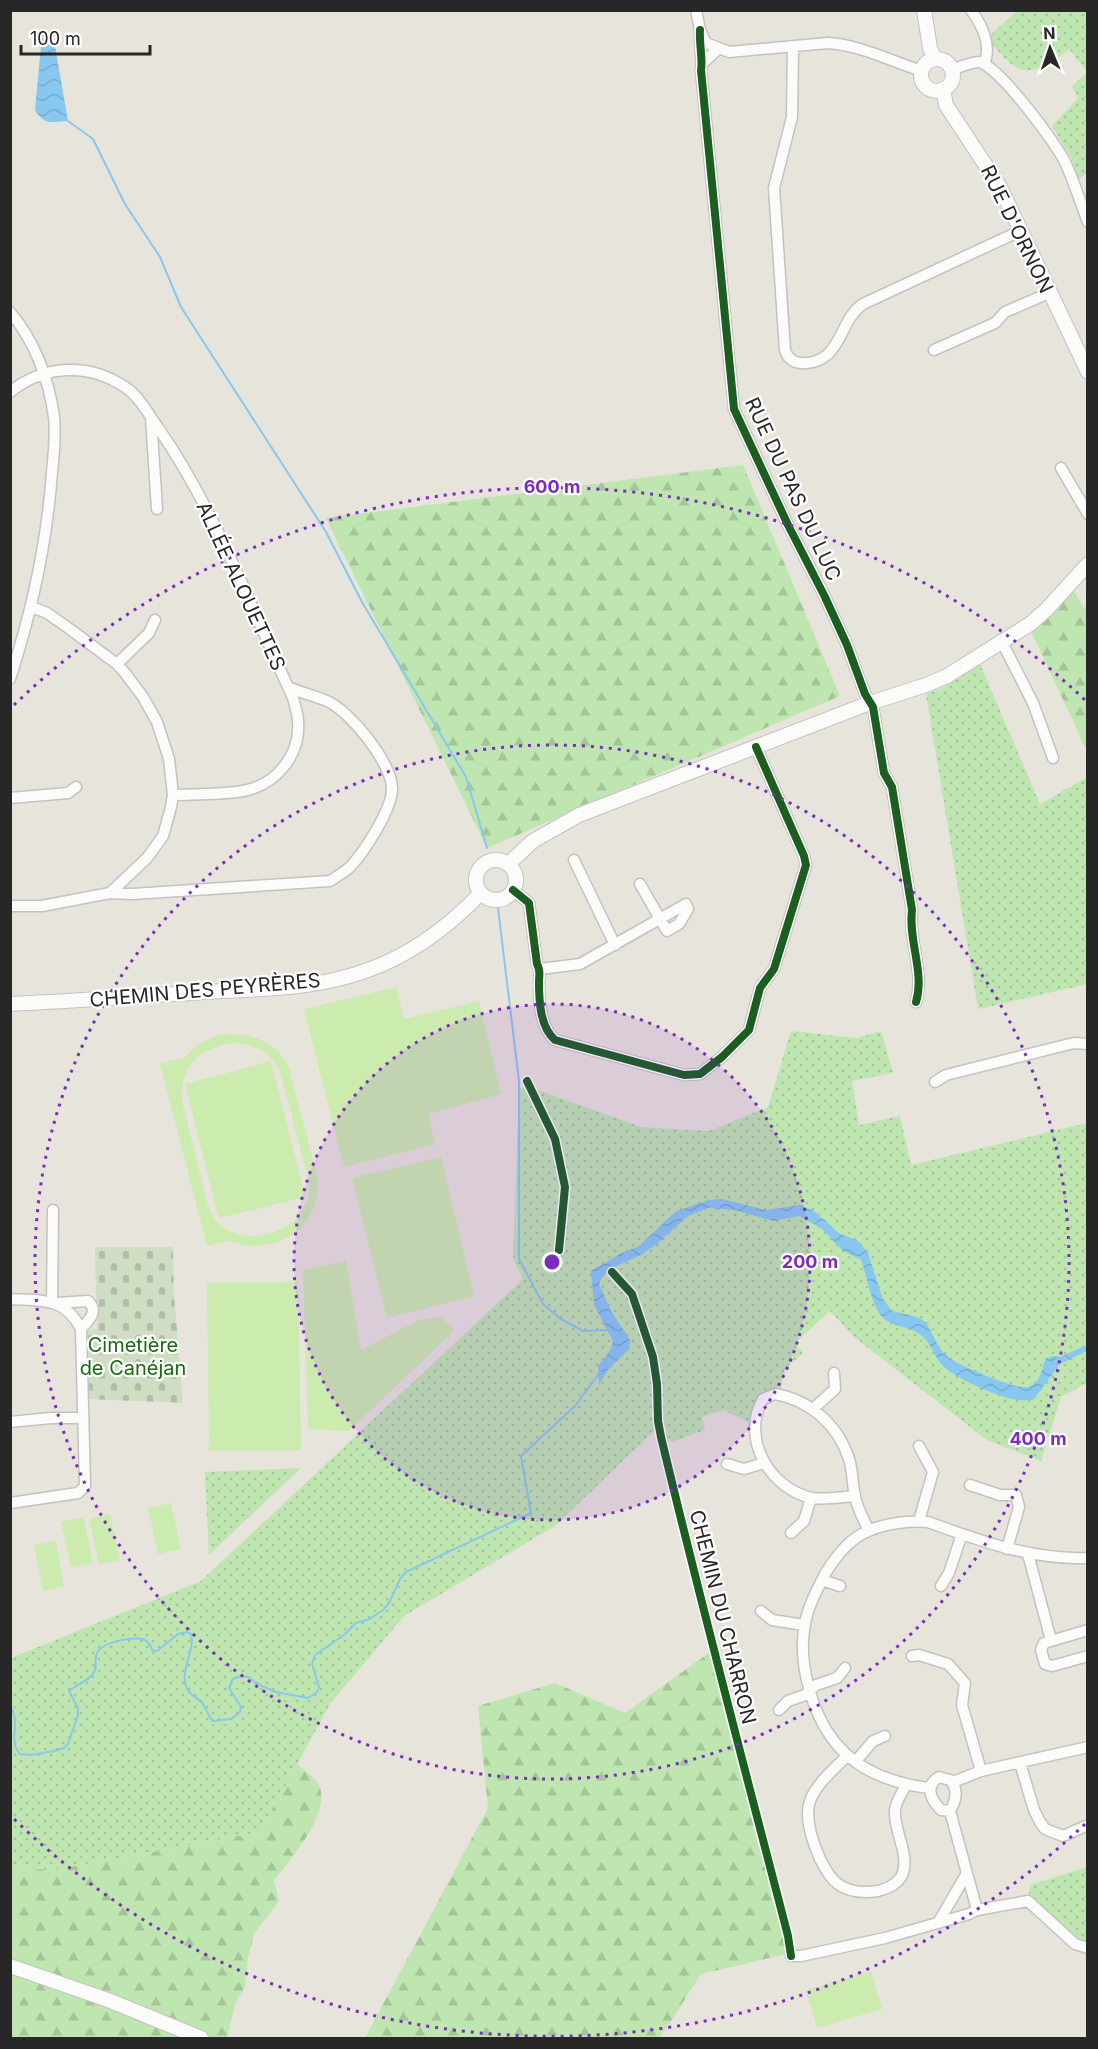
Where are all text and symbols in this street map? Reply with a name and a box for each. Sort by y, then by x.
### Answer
scale bar [21,18,150,56]
north arrow [1020,18,1080,78]
text: N [1043,23,1056,43]
text: 100 m [30,28,81,49]
street label: RUE D'ORNON [976,161,1058,297]
street label: RUE DU PAS DU LUC [740,393,846,585]
text: 600 m [524,476,580,497]
street label: ALLÉE ALOUETTES [191,497,292,674]
street label: CHEMIN DES PEYRÈRES [89,967,321,1012]
text: 200 m [782,1251,838,1272]
centre of rings [542,1252,562,1272]
park label: Cimetière de Canéjan [80,1333,186,1380]
text: 400 m [1009,1428,1067,1449]
street label: CHEMIN DU CHARRON [685,1507,761,1727]

